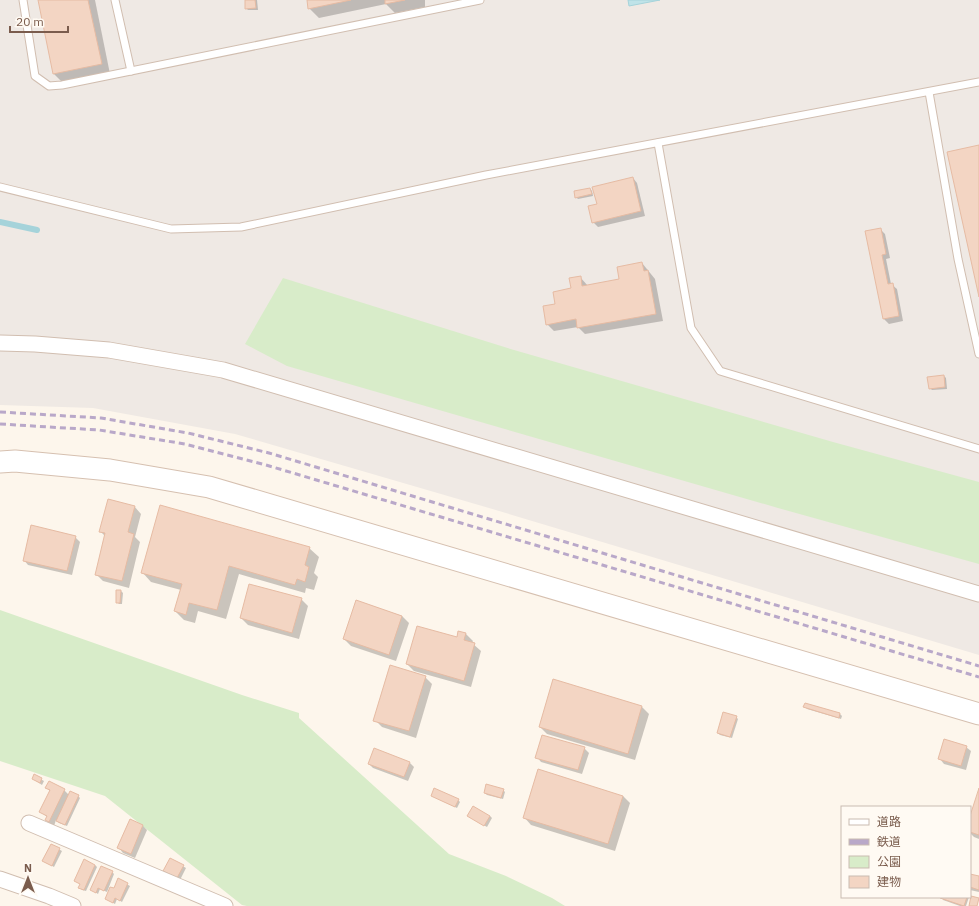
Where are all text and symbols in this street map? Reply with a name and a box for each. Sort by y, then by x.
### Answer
scale bar [10,8,68,34]
text: 20 m [16,14,44,29]
legend [841,806,971,898]
text: 道路 [877,814,901,829]
text: 鉄道 [877,834,901,849]
text: 公園 [877,854,901,869]
north arrow [8,858,48,898]
text: N [24,861,32,875]
text: 建物 [877,874,901,889]

